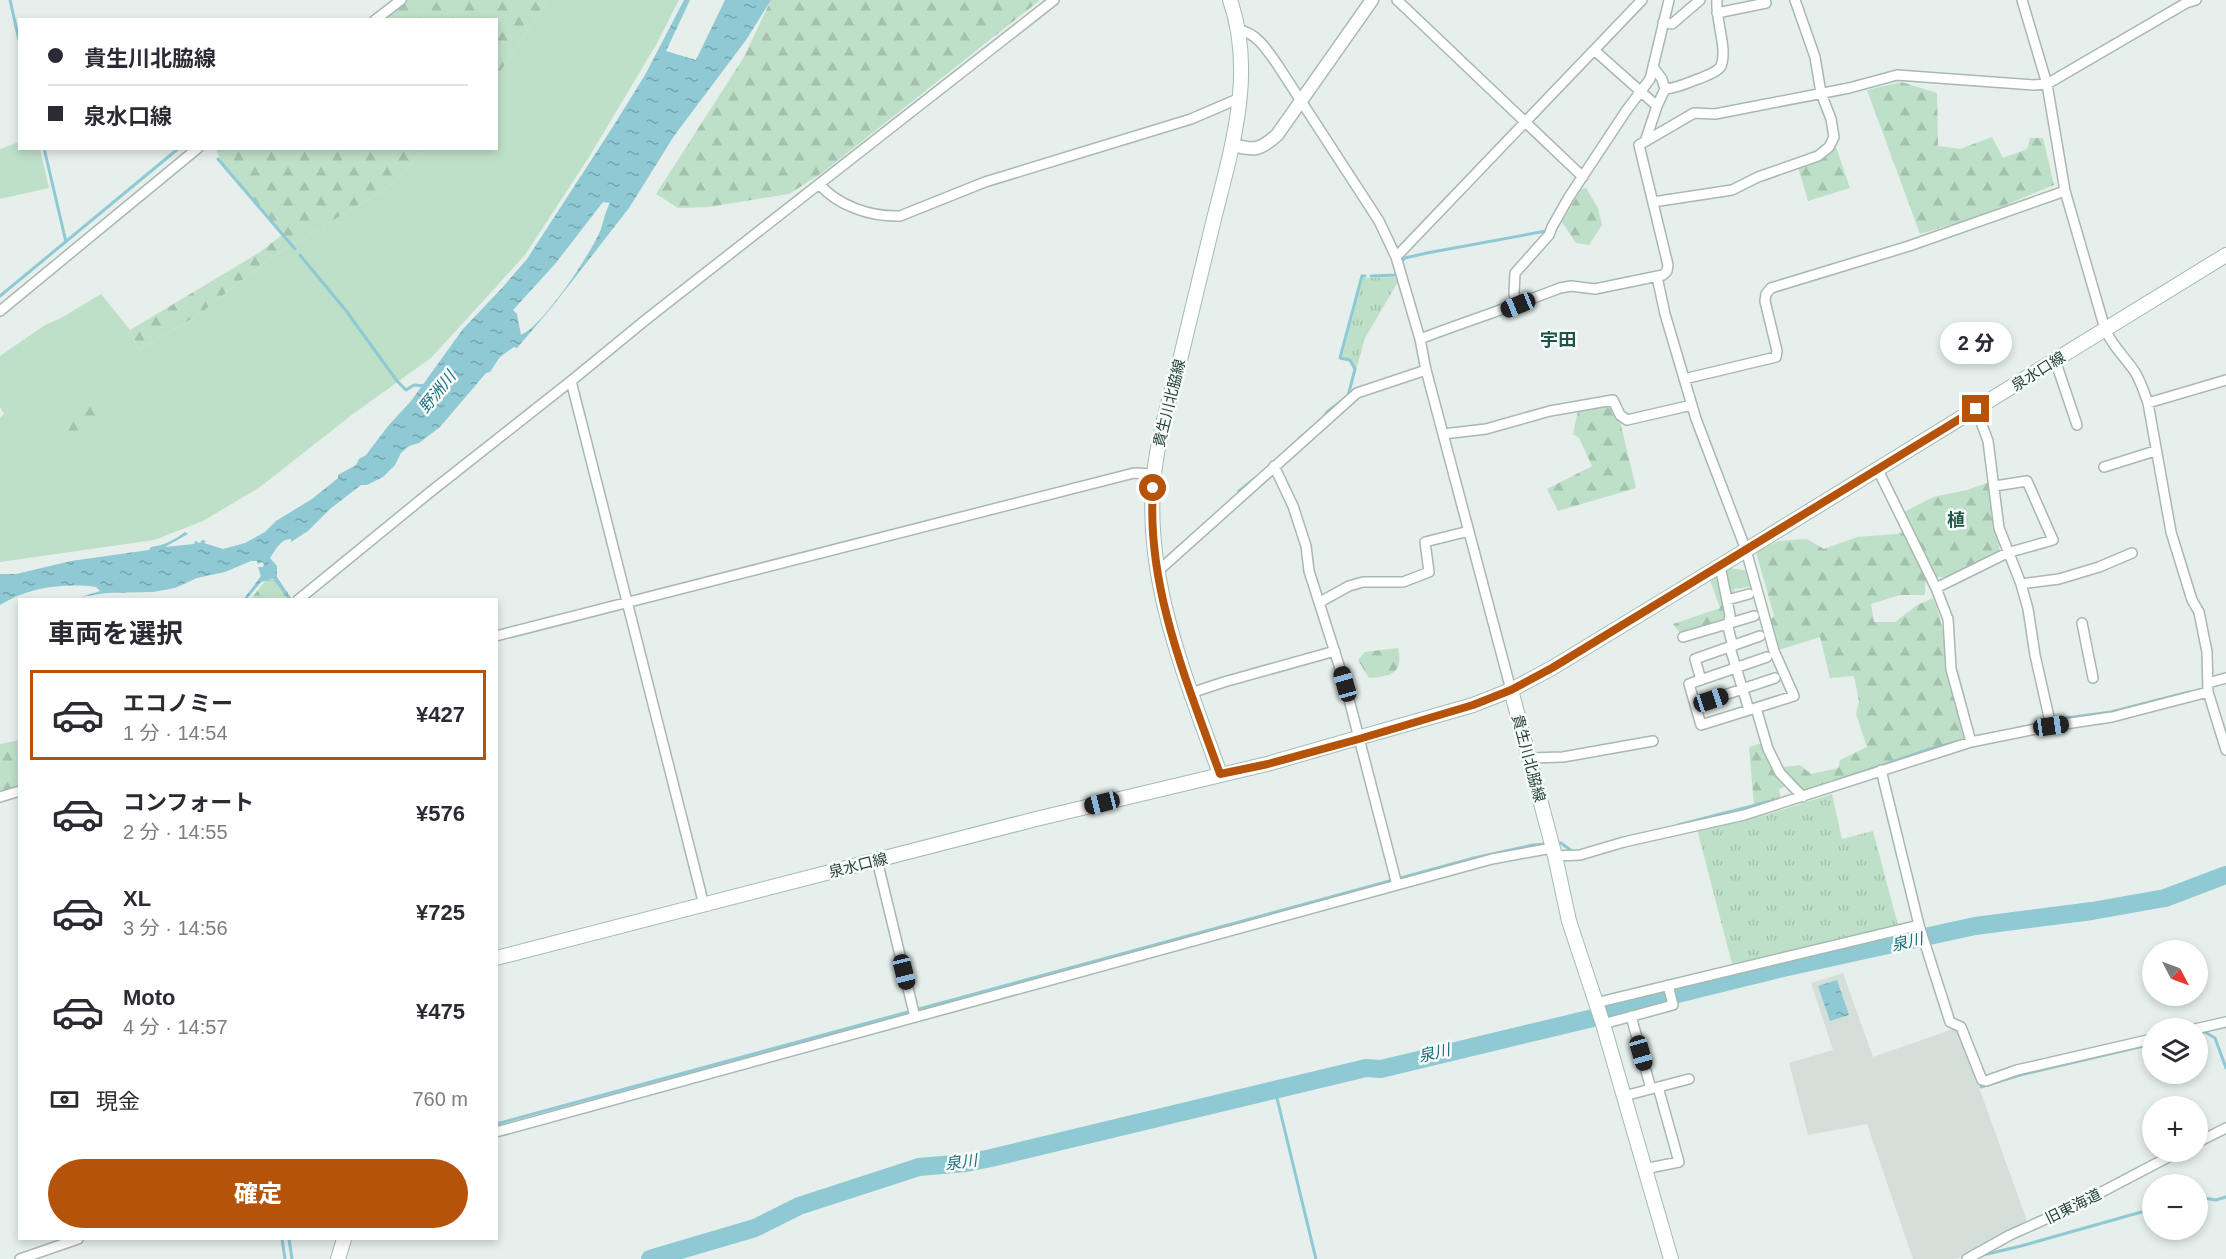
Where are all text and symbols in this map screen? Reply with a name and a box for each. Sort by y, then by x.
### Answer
text: 貴生川北脇線 [84,46,216,71]
text: 泉水口線 [84,104,172,129]
car [1498,290,1538,320]
callout: 2 分 [1940,322,2012,364]
district label: 宇田 [1540,330,1576,350]
text: 2 分 [1958,332,1994,354]
street label: 泉水口線 [2008,348,2068,394]
street label: 貴生川北脇線 [1150,357,1188,449]
water label: 野洲川 [415,366,460,416]
route end [1962,395,1989,422]
route start [1139,474,1166,501]
district label: 植 [1947,510,1965,530]
text: 車両を選択 [48,619,183,649]
car [1331,664,1359,704]
car [1691,686,1731,714]
icon: car [51,688,105,742]
text: エコノミー [123,691,233,716]
text: ¥427 [416,702,465,727]
street label: 貴生川北脇線 [1509,712,1549,804]
car [2032,715,2070,737]
text: 1 分 · 14:54 [123,722,228,744]
icon: car [51,787,105,841]
text: コンフォート [123,790,254,815]
car [1082,790,1122,816]
text: ¥576 [416,801,465,826]
text: 2 分 · 14:55 [123,821,228,843]
street label: 泉水口線 [827,849,889,881]
icon: car [51,886,105,940]
text: XL [123,886,151,911]
text: ¥725 [416,900,465,925]
text: 3 分 · 14:56 [123,917,228,939]
water label: 泉川 [1889,930,1926,954]
north arrow [2142,940,2208,1006]
map controls [2142,940,2208,1240]
car [891,952,917,992]
icon: car [51,985,105,1039]
text: Moto [123,985,176,1010]
text: ¥475 [416,999,465,1024]
text: 4 分 · 14:57 [123,1016,228,1038]
button: layers [2142,1018,2208,1084]
car [1627,1033,1655,1073]
water label: 泉川 [1416,1041,1453,1065]
icon: cash [48,1083,81,1116]
text: 760 m [412,1088,468,1110]
text: 現金 [96,1089,140,1114]
button: + [2142,1096,2208,1162]
water label: 泉川 [944,1151,980,1172]
button: 確定 [48,1159,468,1228]
button: − [2142,1174,2208,1240]
street label: 旧東海道 [2042,1185,2104,1227]

